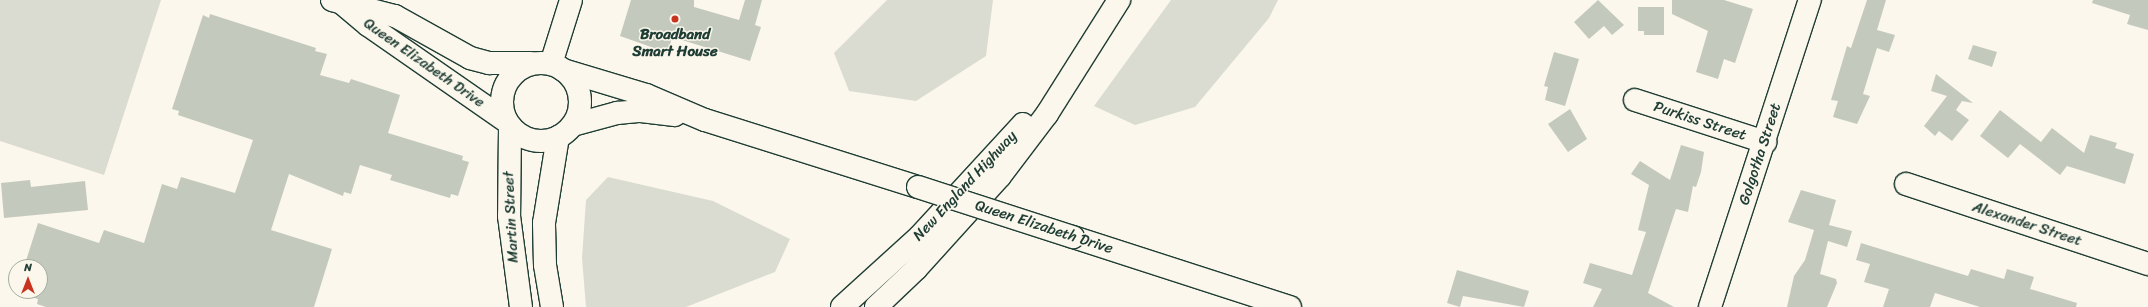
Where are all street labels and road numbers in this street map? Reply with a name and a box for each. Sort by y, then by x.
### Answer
street label: Queen Elizabeth Drive [360,14,488,112]
street label: Purkiss Street [1652,98,1748,144]
street label: Golgotha Street [1735,101,1785,207]
street label: New England Highway [909,127,1021,245]
street label: Martin Street [500,170,522,264]
street label: Queen Elizabeth Drive [973,196,1115,258]
street label: Alexander Street [1970,198,2084,250]

